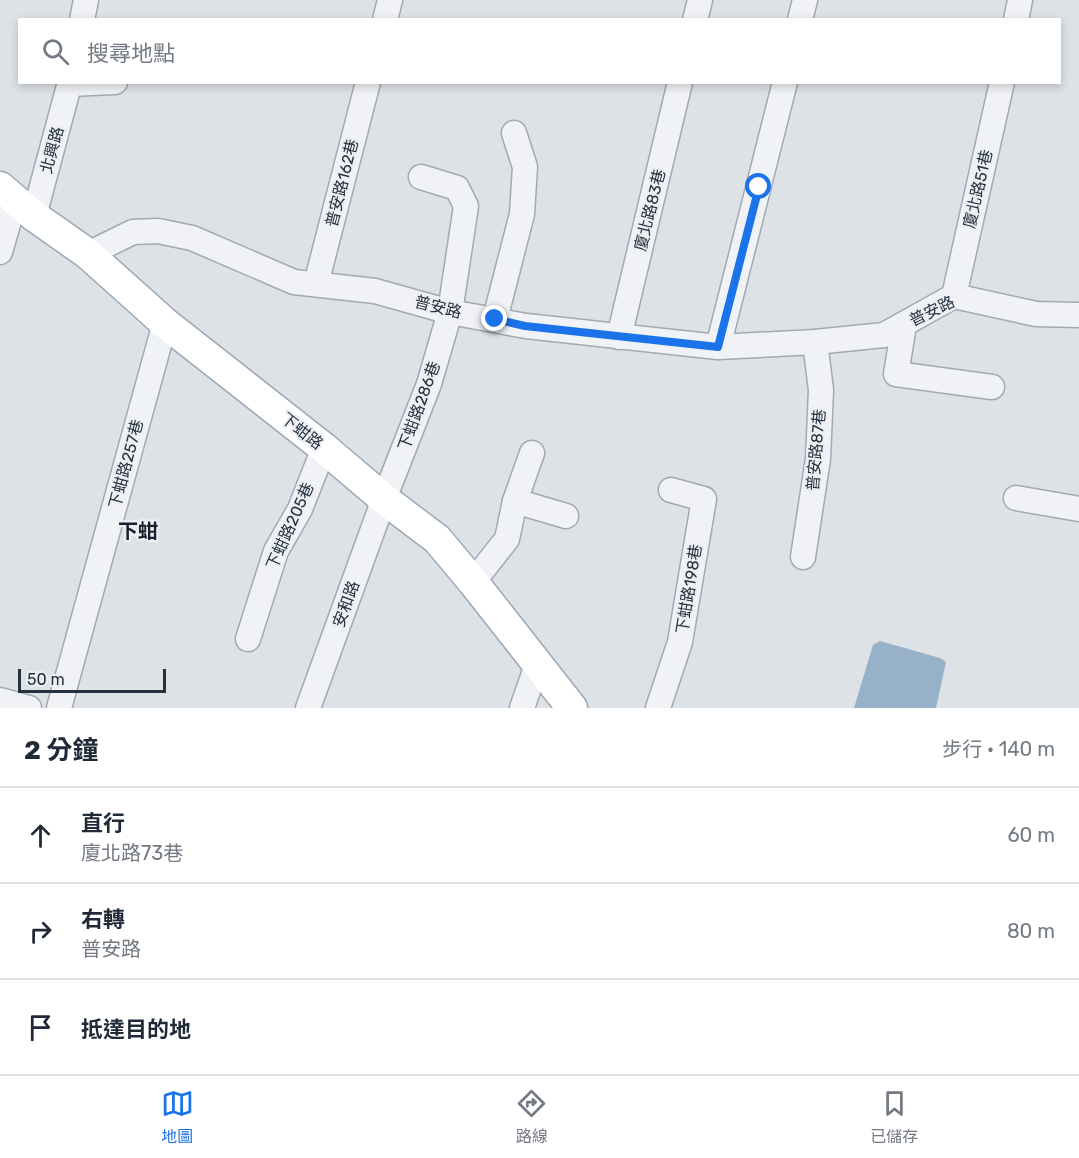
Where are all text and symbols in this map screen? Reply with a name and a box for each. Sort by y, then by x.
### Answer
search box [18,18,1061,84]
icon: search [39,35,72,68]
text: 搜尋地點 [87,40,175,67]
street label: 北興路 [37,124,67,176]
street label: 普安路162巷 [322,137,362,229]
street label: 廈北路51巷 [960,148,996,230]
street label: 廈北路83巷 [631,167,669,253]
route start [745,173,771,199]
street label: 普安路 [412,292,464,322]
street label: 普安路 [906,292,958,330]
route end [481,305,507,331]
street label: 下蚶路286巷 [394,359,444,453]
street label: 普安路87巷 [803,408,829,492]
street label: 下蚶路 [277,409,327,453]
street label: 下蚶路257巷 [105,418,147,510]
street label: 下蚶路205巷 [262,480,318,572]
district label: 下蚶 [118,519,158,543]
street label: 下蚶路198巷 [673,543,705,635]
street label: 安和路 [329,578,363,630]
scale bar [18,666,166,694]
text: 50 m [27,670,65,689]
text: 2 分鐘 [24,735,98,766]
text: 步行 · 140 m [942,737,1055,761]
text: 直行 [81,810,125,837]
icon: ahead [24,819,57,852]
text: 60 m [1008,823,1055,847]
text: 廈北路73巷 [81,841,183,865]
text: 右轉 [81,906,125,933]
icon: right [24,915,57,948]
text: 80 m [1007,919,1055,943]
text: 普安路 [81,937,141,961]
icon: arrive [24,1011,57,1044]
text: 抵達目的地 [81,1016,191,1043]
tab: 地圖 [161,1087,194,1147]
tab: 路線 [515,1087,548,1147]
tab: 已儲存 [870,1087,918,1147]

